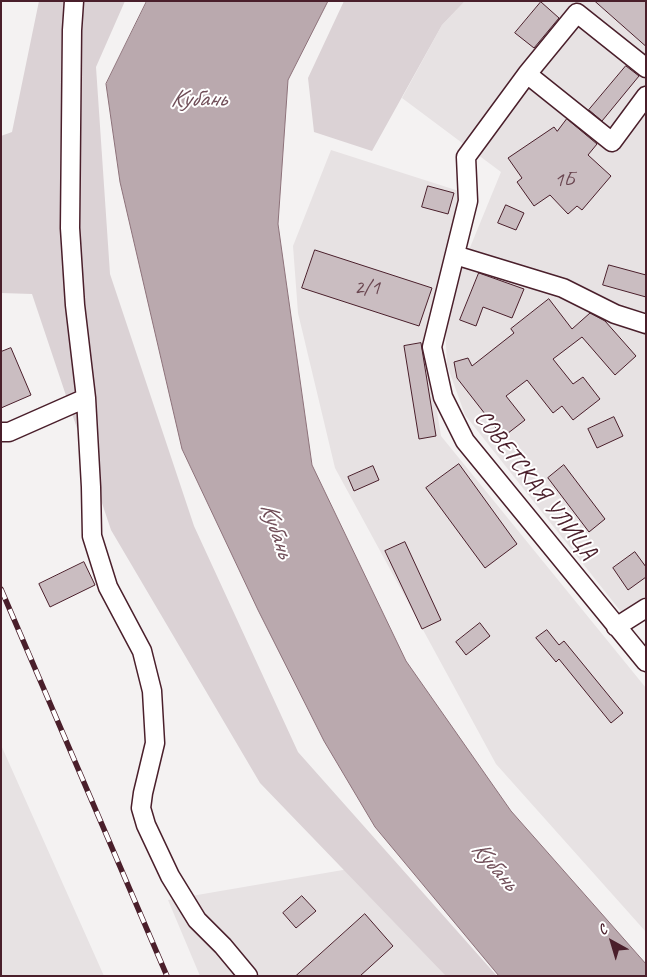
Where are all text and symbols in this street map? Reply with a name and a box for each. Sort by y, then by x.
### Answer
water label: Кубань [170,84,226,114]
house number: 1Б [554,167,574,193]
house number: 2/1 [354,275,380,301]
street label: СОВЕТСКАЯ УЛИЦА [468,404,602,566]
water label: Кубань [253,499,299,561]
water label: Кубань [464,835,524,897]
north arrow [587,917,637,967]
text: С [594,921,610,939]

